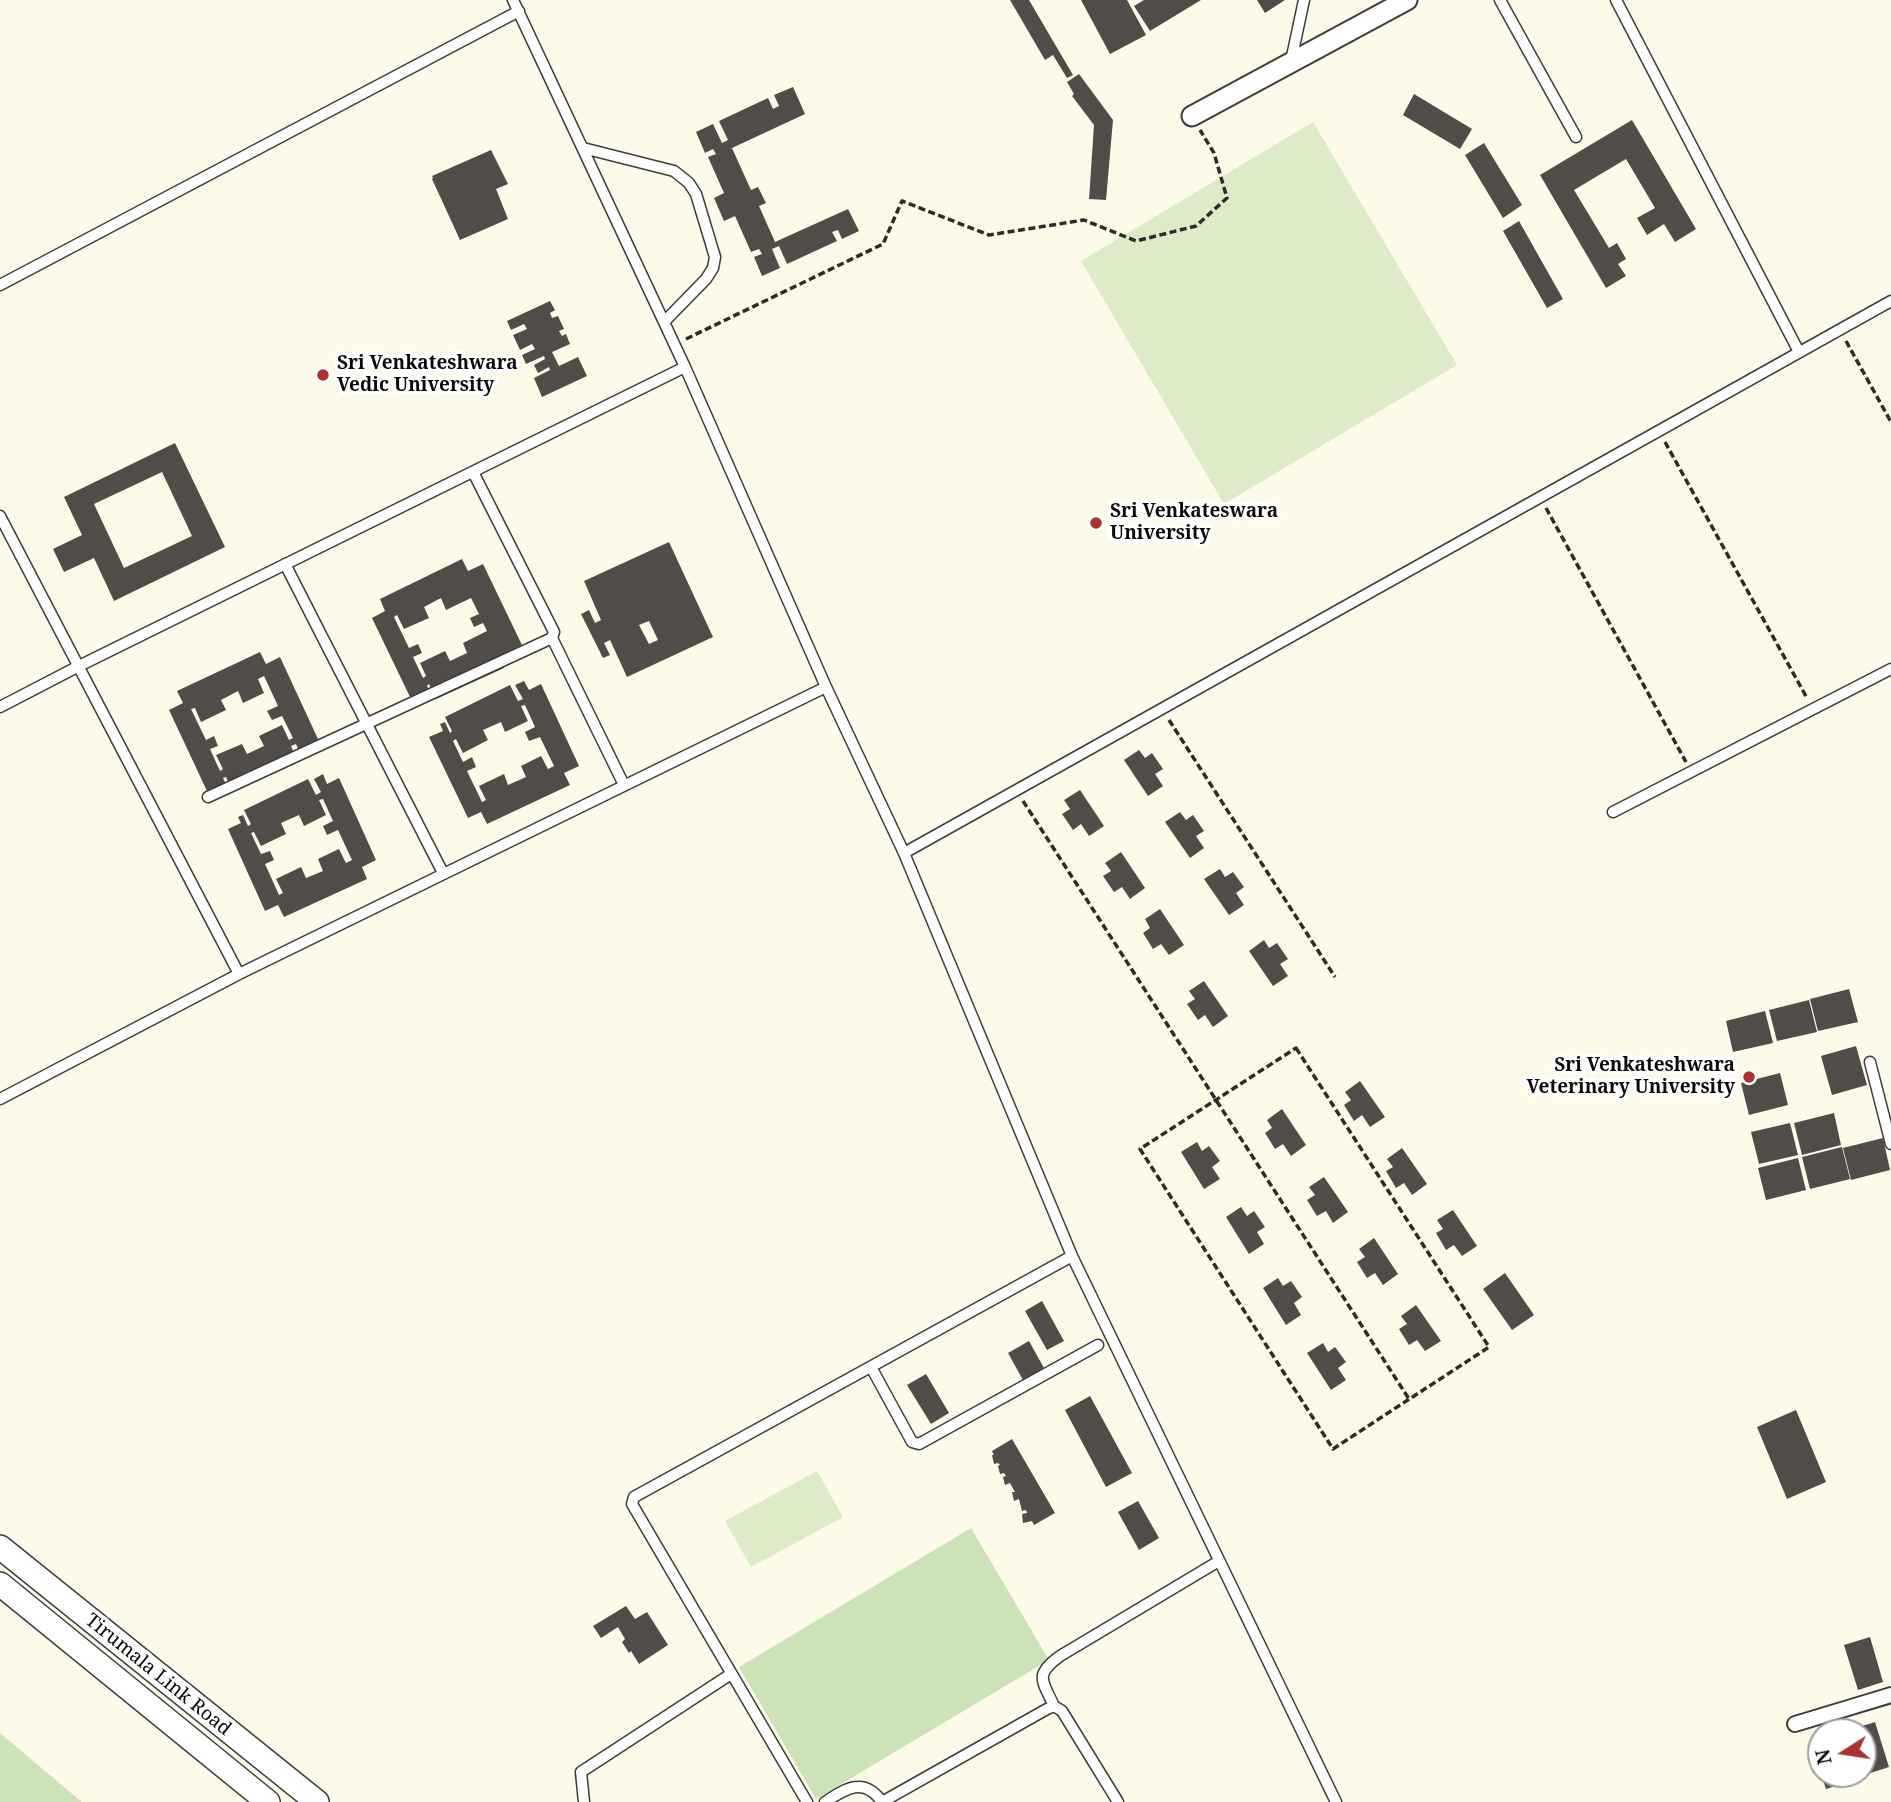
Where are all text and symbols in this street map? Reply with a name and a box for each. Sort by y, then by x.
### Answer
place label: Sri Venkateshwara Vedic University [337,353,518,397]
marker: Sri Venkateshwara Vedic University [315,367,331,383]
place label: Sri Venkateswara University [1110,501,1278,545]
marker: Sri Venkateswara University [1088,515,1104,531]
place label: Sri Venkateshwara Veterinary University [1526,1055,1735,1099]
marker: Sri Venkateshwara Veterinary University [1741,1069,1757,1085]
street label: Tirumala Link Road [81,1609,235,1741]
north arrow [1807,1718,1877,1788]
text: N [1809,1747,1838,1767]

